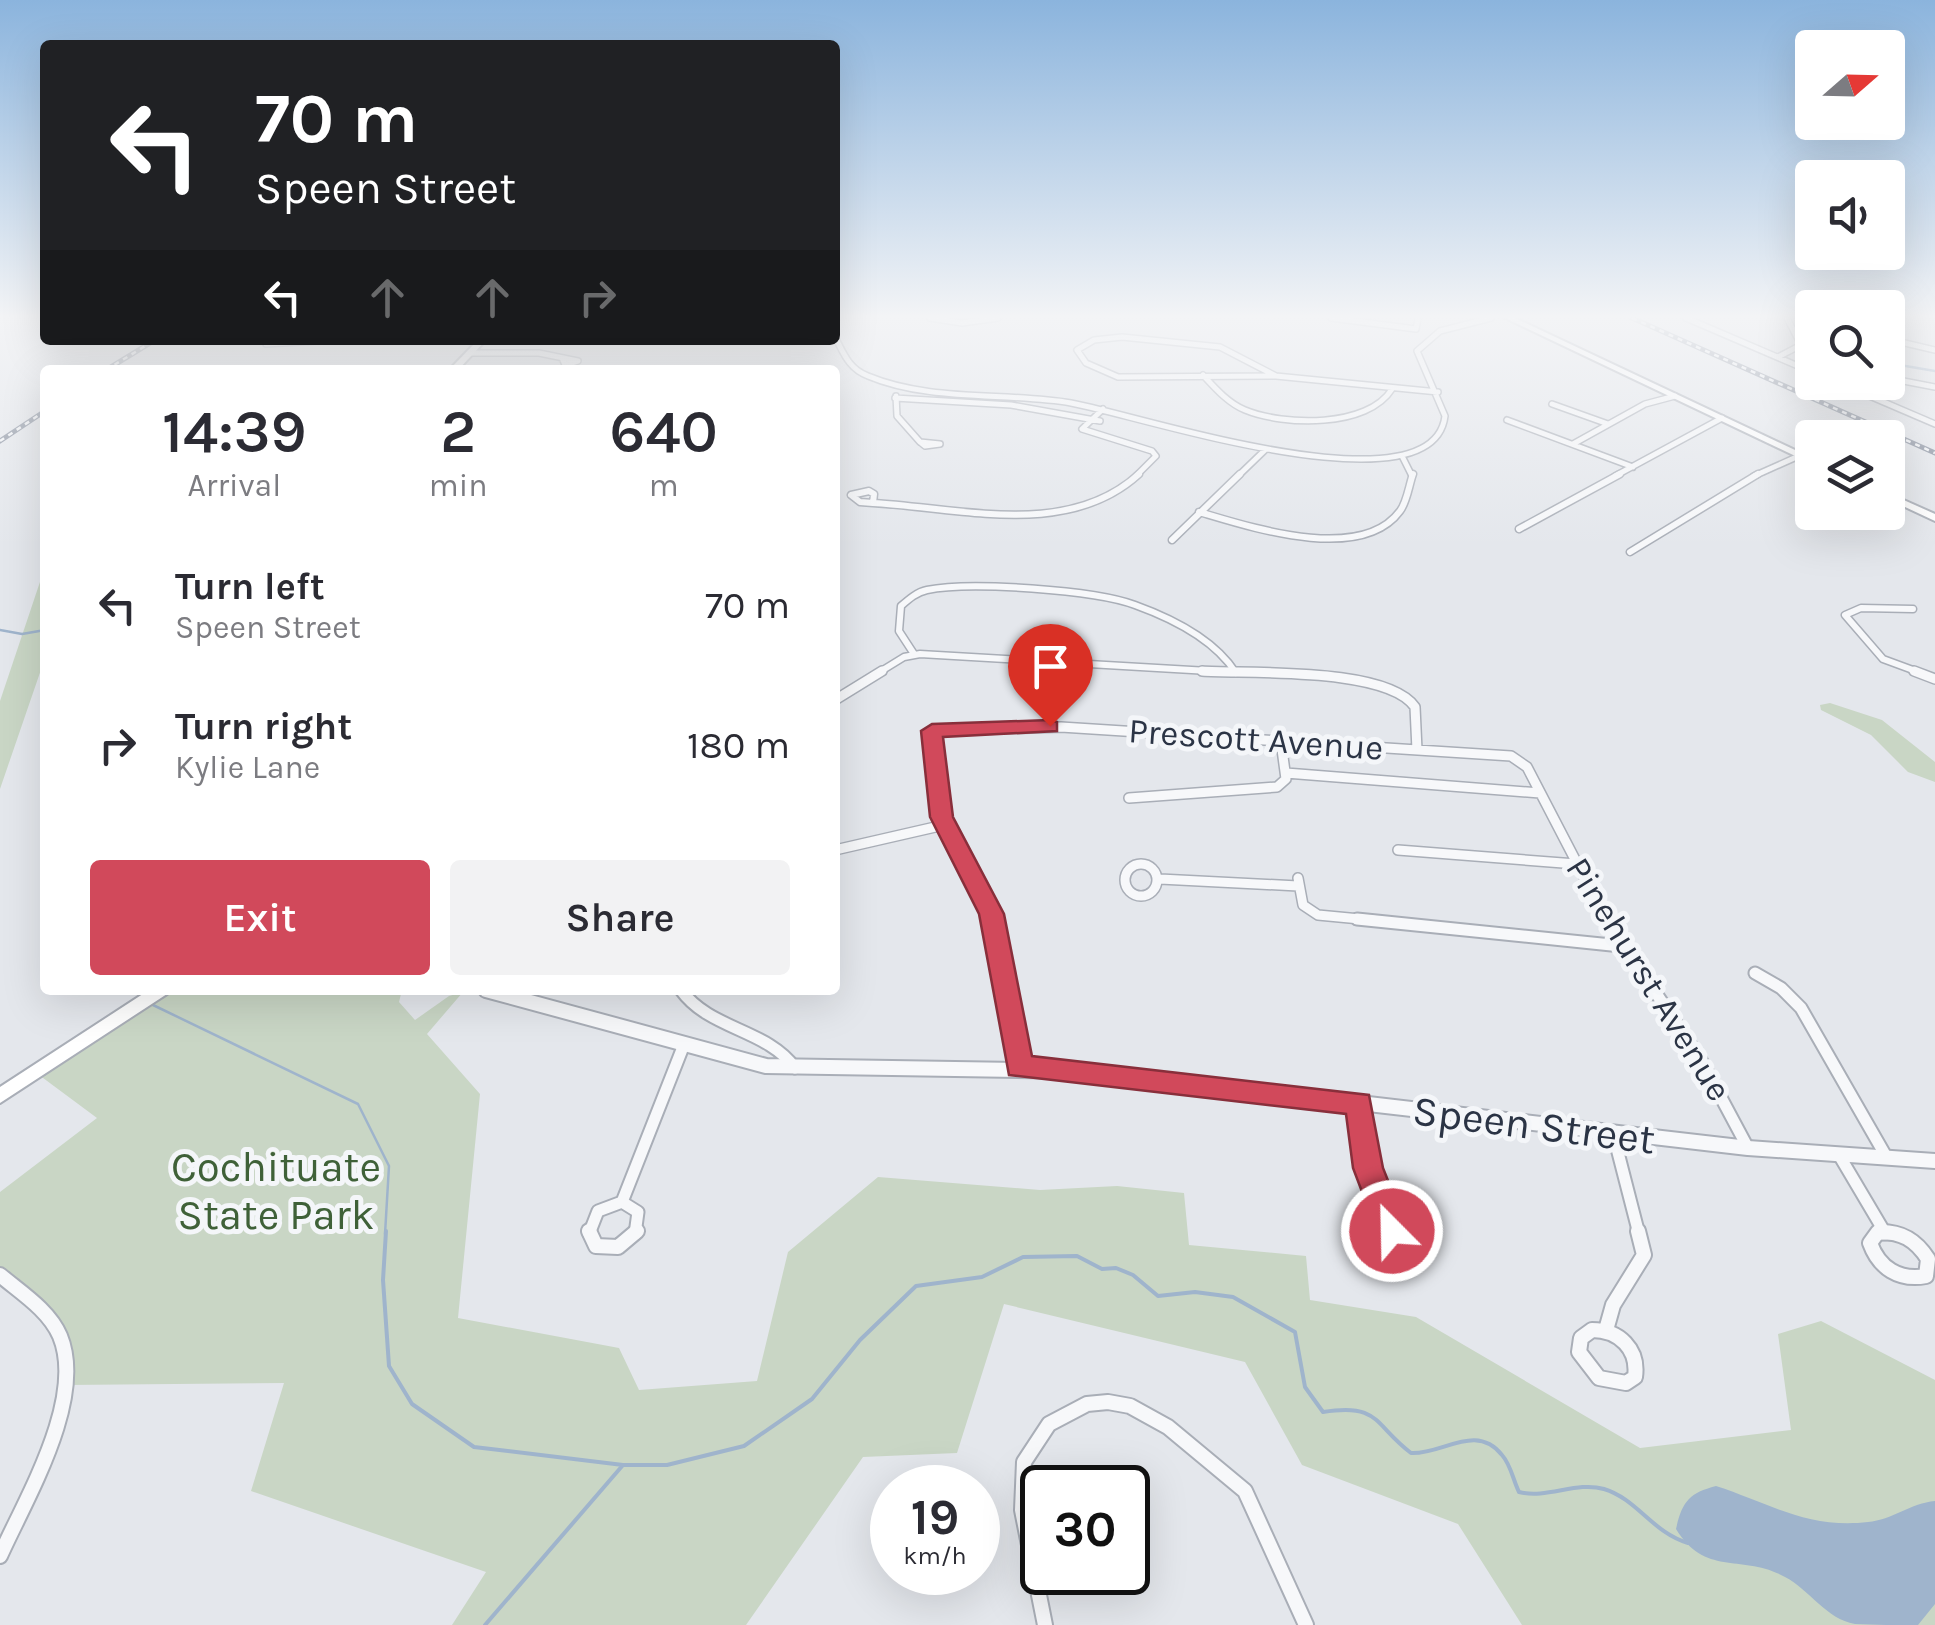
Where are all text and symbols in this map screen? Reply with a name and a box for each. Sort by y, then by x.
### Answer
north arrow [1795,30,1905,140]
map controls [1795,30,1905,530]
text: 70 m [255,78,418,160]
icon: left [90,80,220,210]
button: sound [1795,160,1905,270]
text: Speen Street [255,162,516,214]
icon: left [255,270,310,325]
icon: ahead [360,270,415,325]
icon: ahead [465,270,520,325]
icon: right [570,270,625,325]
button: search [1795,290,1905,400]
text: 14:39 [162,397,307,467]
text: 2 [440,397,476,467]
text: 640 [610,397,718,467]
button: layers [1795,420,1905,530]
text: Arrival [187,467,281,504]
text: min [429,467,488,504]
text: m [649,467,679,504]
text: Turn left [175,564,325,609]
icon: left [90,578,145,633]
text: 70 m [705,583,790,628]
text: Speen Street [175,609,361,646]
pin [1008,624,1093,727]
icon: arrive [1023,639,1078,694]
text: Turn right [175,704,352,749]
street label: Prescott Avenue [1127,710,1385,769]
icon: right [90,718,145,773]
text: 180 m [687,723,790,768]
text: Kylie Lane [175,749,320,786]
street label: Pinehurst Avenue [1557,850,1740,1108]
button: Exit [90,860,430,975]
button: Share [450,860,790,975]
street label: Speen Street [1410,1085,1658,1165]
park label: Cochituate State Park [171,1142,381,1240]
position arrow [1340,1179,1444,1283]
speed limit sign: 30 [1020,1465,1150,1595]
text: 19 [911,1488,959,1547]
text: km/h [903,1541,967,1570]

